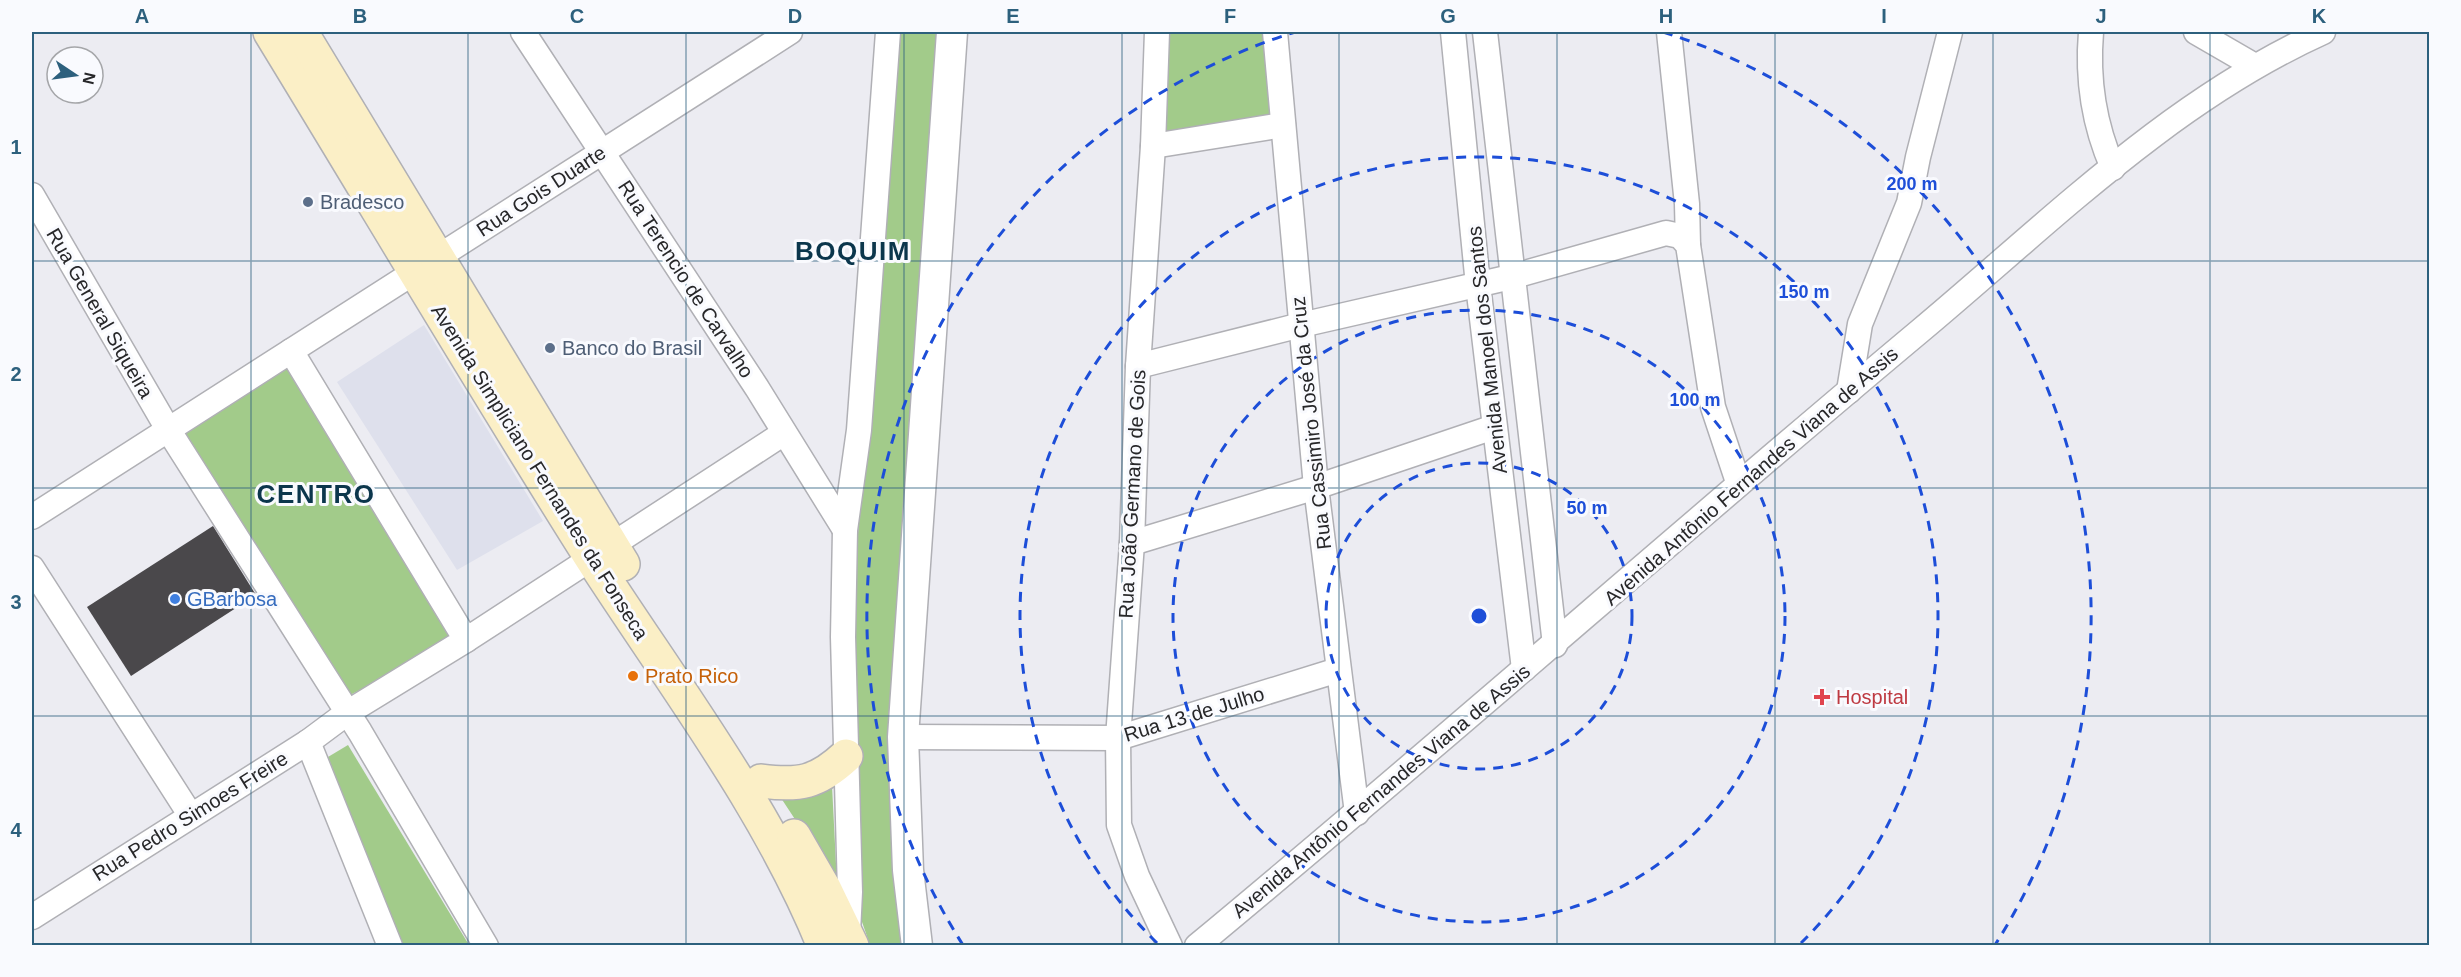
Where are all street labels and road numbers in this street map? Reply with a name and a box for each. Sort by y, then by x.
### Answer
street label: Rua Gois Duarte [473,141,609,241]
street label: Rua Terencio de Carvalho [614,176,758,382]
street label: Rua General Siqueira [42,224,158,403]
street label: Avenida Manoel dos Santos [1463,225,1511,475]
street label: Rua Cassimiro José da Cruz [1287,295,1335,551]
street label: Avenida Simpliciano Fernandes da Fonseca [427,300,653,644]
street label: Avenida Antônio Fernandes Viana de Assis [1600,342,1902,610]
street label: Rua João Germano de Gois [1114,369,1150,619]
street label: Avenida Antônio Fernandes Viana de Assis [1228,660,1534,922]
street label: Rua 13 de Julho [1121,682,1267,746]
street label: Rua Pedro Simoes Freire [88,747,292,885]

